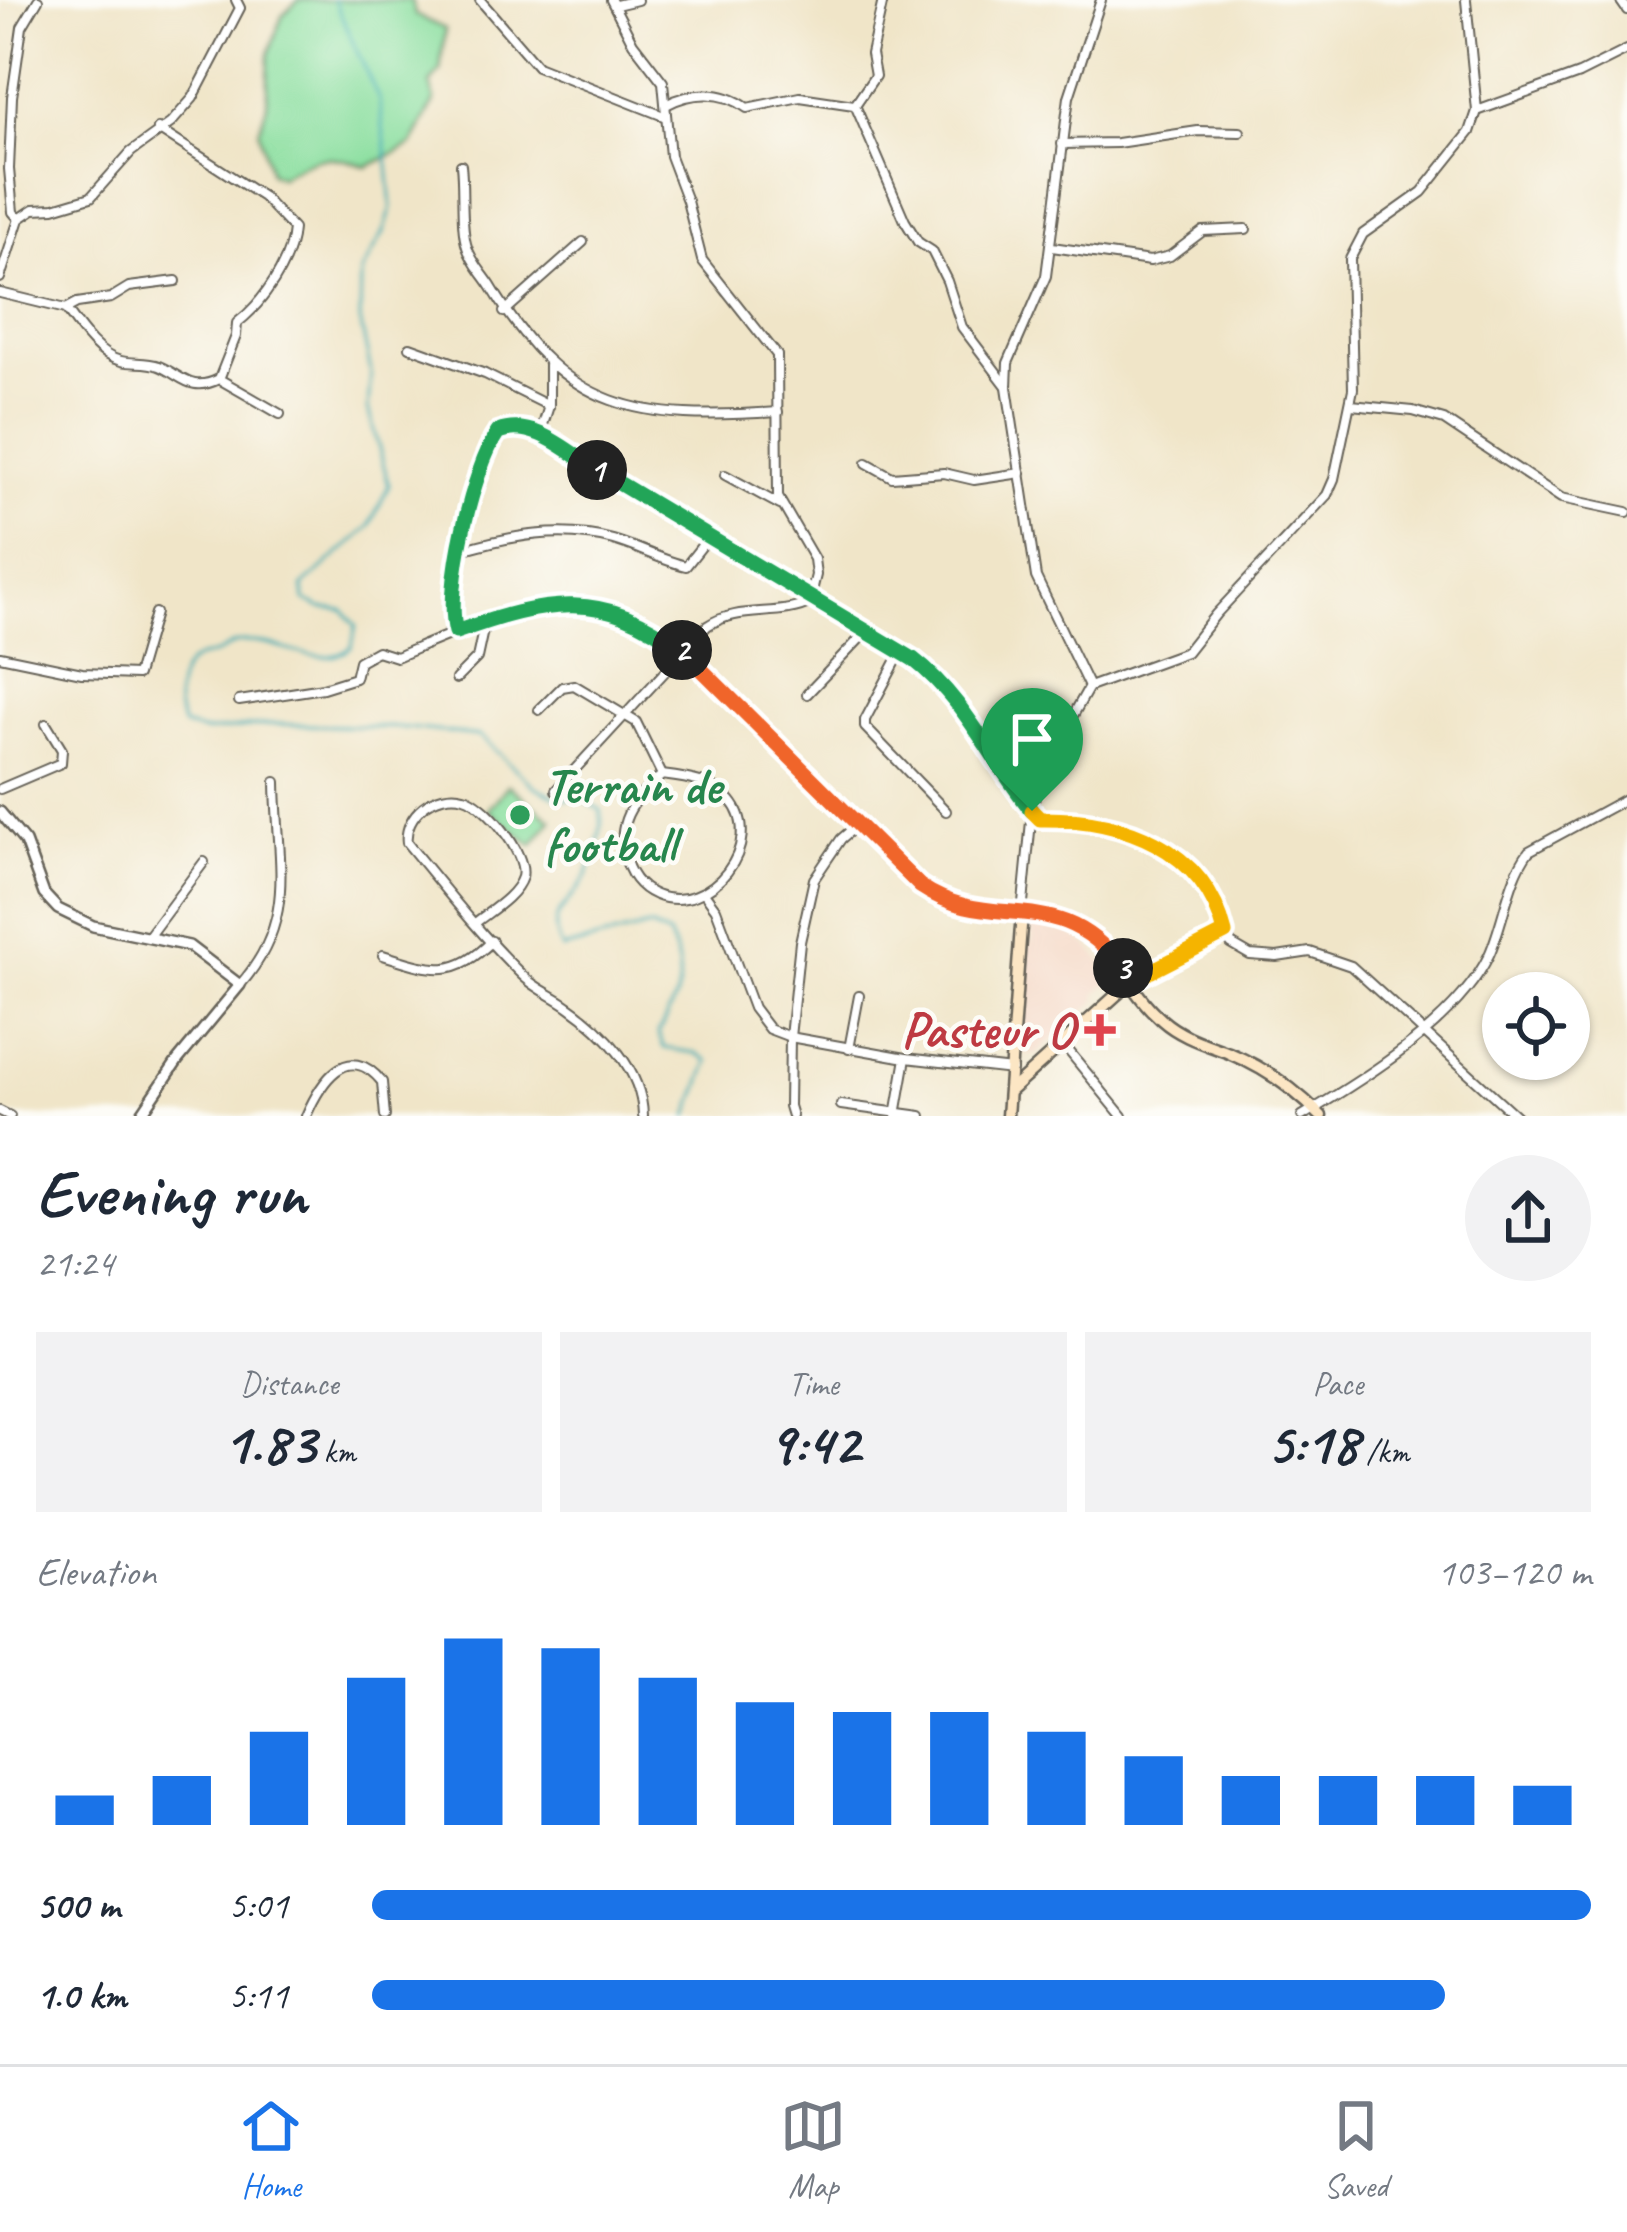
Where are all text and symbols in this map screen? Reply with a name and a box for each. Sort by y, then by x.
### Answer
pin: 1 [567,440,627,500]
text: 1 [590,449,604,491]
pin: 2 [652,620,712,680]
text: 2 [675,629,689,671]
pin [981,688,1083,811]
icon: arrive [999,706,1065,772]
place label: Terrain de football [544,754,726,877]
marker: Terrain de football [507,802,533,828]
pin: 3 [1093,938,1153,998]
text: 3 [1116,947,1130,989]
map controls [1482,972,1590,1080]
button: locate [1482,972,1590,1080]
place label: Pasteur O [901,998,1079,1062]
marker: Pasteur O [1084,1014,1116,1046]
text: Evening run [36,1152,306,1235]
button: share [1465,1155,1591,1281]
text: 21:24 [36,1239,114,1288]
text: Distance [240,1363,338,1405]
text: Time [788,1363,839,1405]
text: Pace [1312,1363,1363,1405]
text: 1.83 [223,1405,315,1481]
text: 9:42 [767,1405,860,1481]
text: 5:18 [1266,1405,1358,1481]
text: km [315,1431,356,1473]
text: /km [1358,1431,1409,1473]
text: Elevation [36,1548,156,1597]
text: 103–120 m [1437,1548,1591,1597]
text: 500 m [36,1881,120,1930]
text: 5:01 [228,1881,288,1930]
text: 1.0 km [36,1971,127,2020]
text: 5:11 [228,1971,288,2020]
tab: Home [238,2093,304,2207]
tab: Map [780,2093,846,2207]
tab: Saved [1323,2093,1389,2207]

